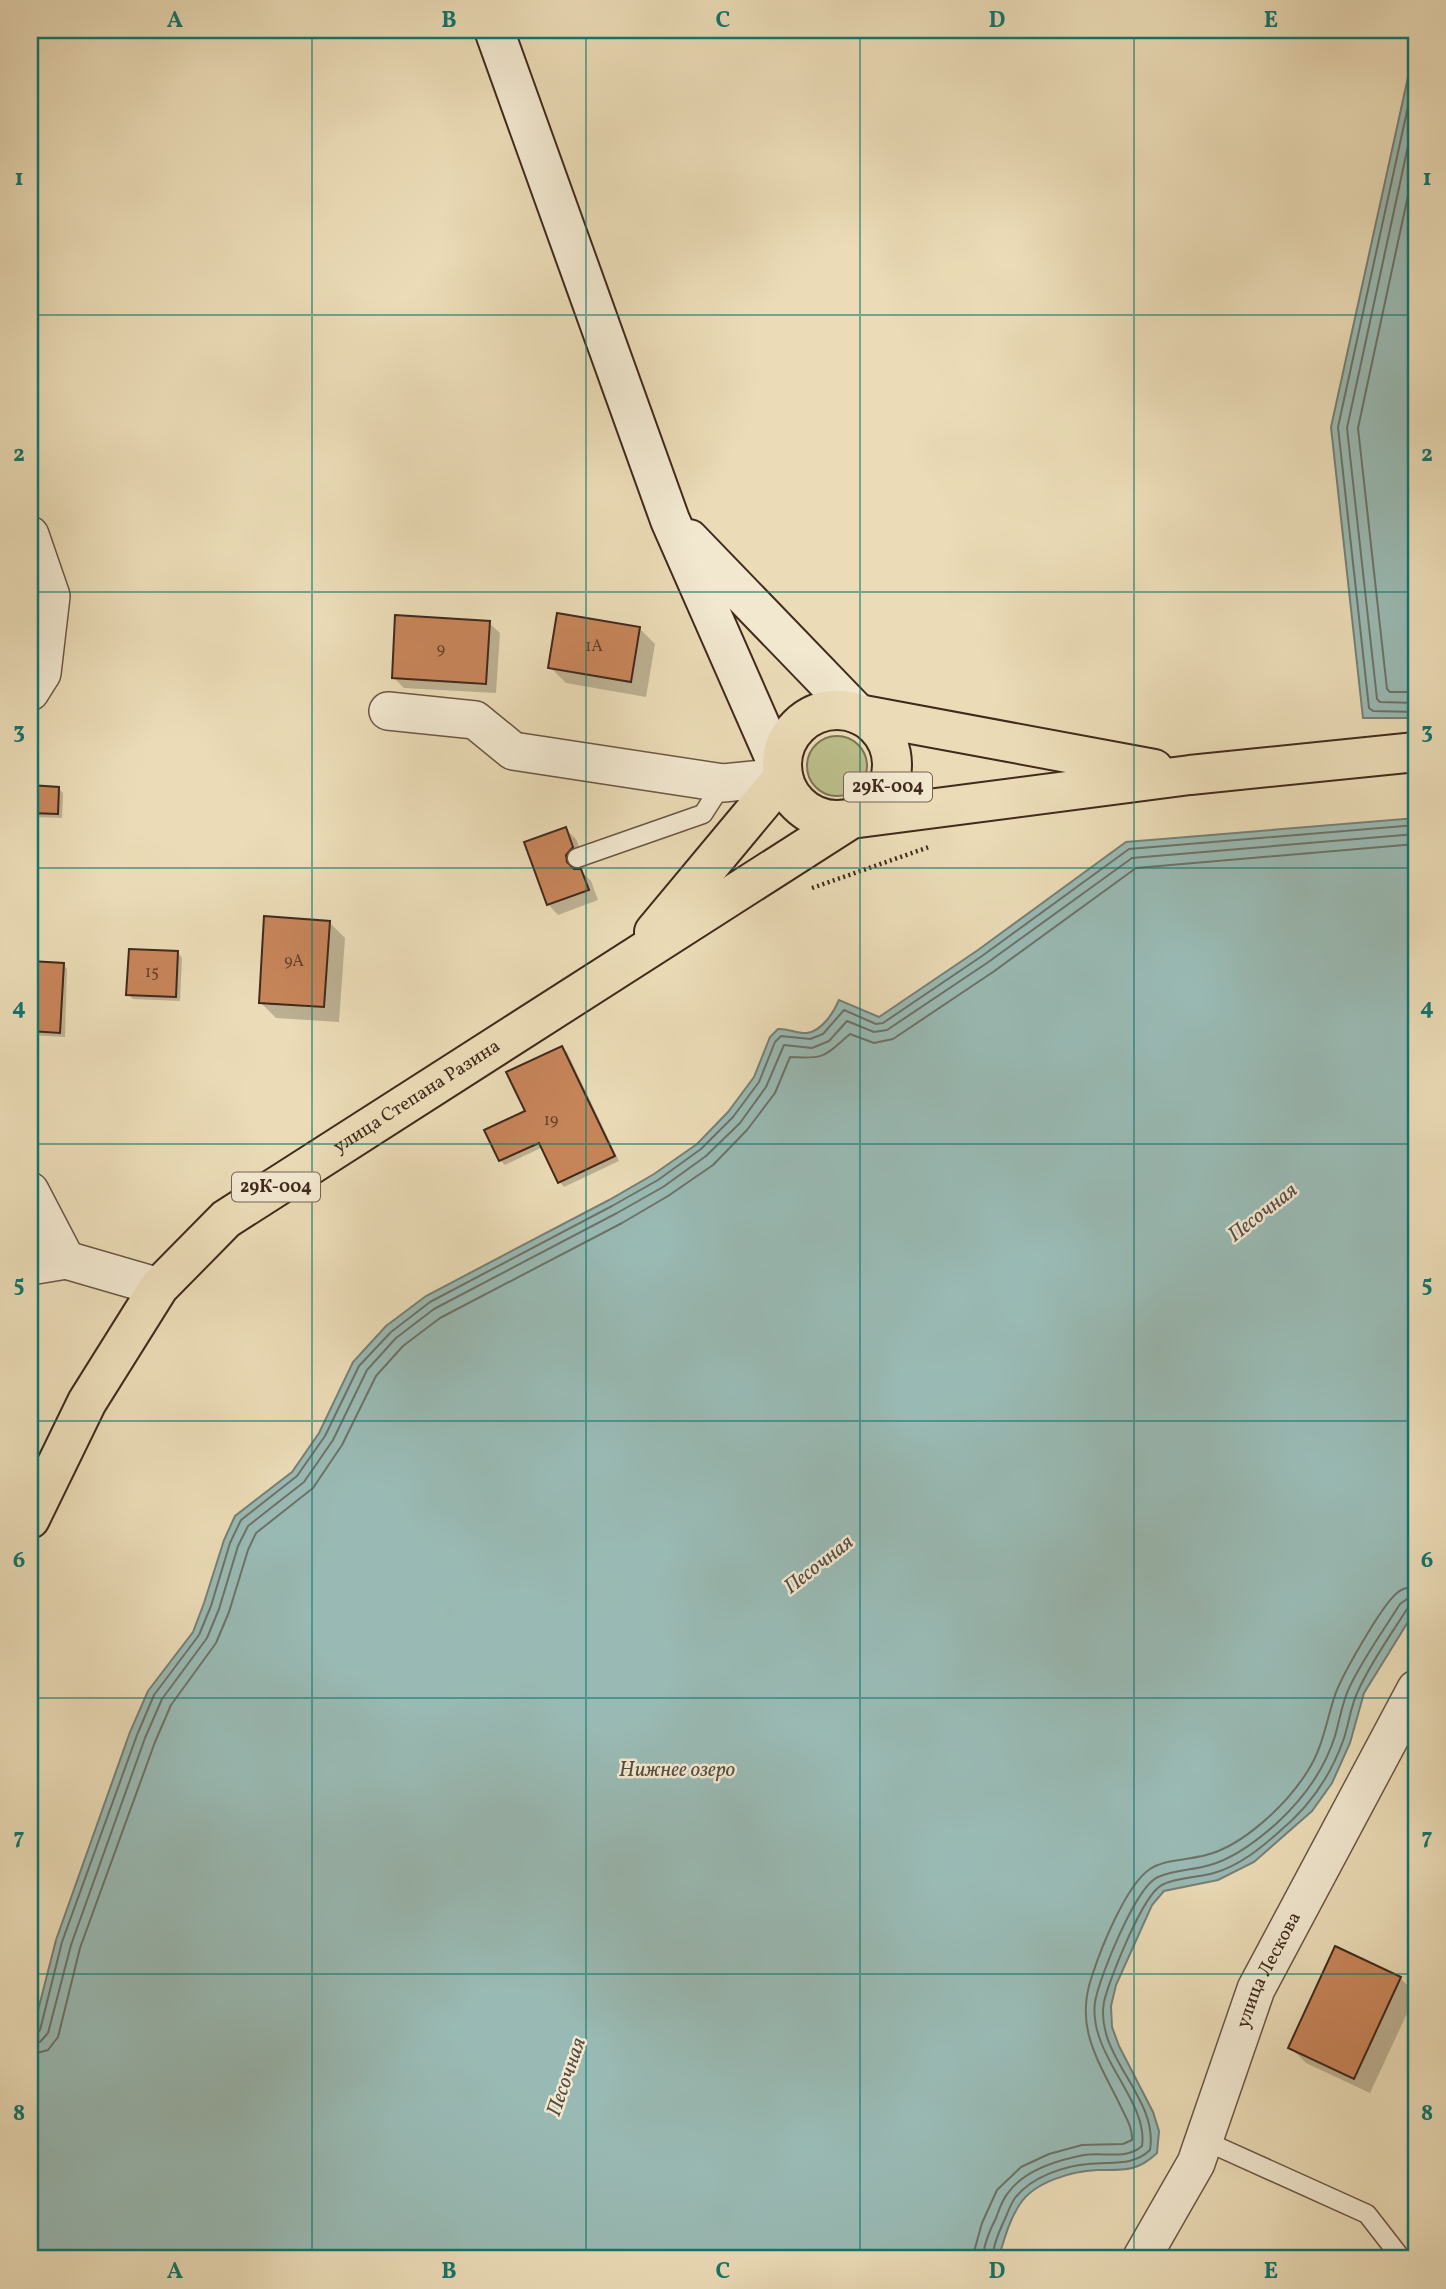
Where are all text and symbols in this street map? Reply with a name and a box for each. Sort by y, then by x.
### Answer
text: A [167,5,183,37]
text: B [441,5,457,37]
text: C [716,5,730,37]
text: D [989,5,1006,37]
text: E [1264,5,1278,37]
text: 1 [14,163,24,195]
text: 1 [1422,163,1432,195]
text: 2 [13,439,25,471]
text: 2 [1421,439,1433,471]
house number: 1А [585,636,603,658]
house number: 9 [437,639,445,661]
text: 3 [13,716,25,748]
text: 3 [1421,716,1433,748]
road number: 29К-004 [844,772,932,802]
house number: 9А [284,951,304,973]
house number: 15 [145,962,159,984]
text: 4 [12,992,26,1024]
text: 4 [1420,992,1434,1024]
street label: улица Степана Разина [328,1034,506,1160]
house number: 19 [544,1110,558,1132]
road number: 29К-004 [232,1172,320,1202]
water label: Песочная [1222,1177,1304,1249]
text: 5 [13,1269,25,1301]
text: 5 [1421,1269,1433,1301]
water label: Песочная [778,1529,860,1601]
text: 6 [13,1545,25,1577]
text: 6 [1421,1545,1433,1577]
water label: Нижнее озеро [619,1756,736,1785]
text: 7 [14,1822,25,1854]
text: 7 [1422,1822,1433,1854]
street label: улица Лескова [1230,1908,1308,2032]
water label: Песочная [540,2034,594,2120]
text: 8 [13,2098,25,2130]
text: 8 [1421,2098,1433,2130]
text: A [167,2256,183,2288]
text: B [441,2256,457,2288]
text: C [716,2256,730,2288]
text: D [989,2256,1006,2288]
text: E [1264,2256,1278,2288]

